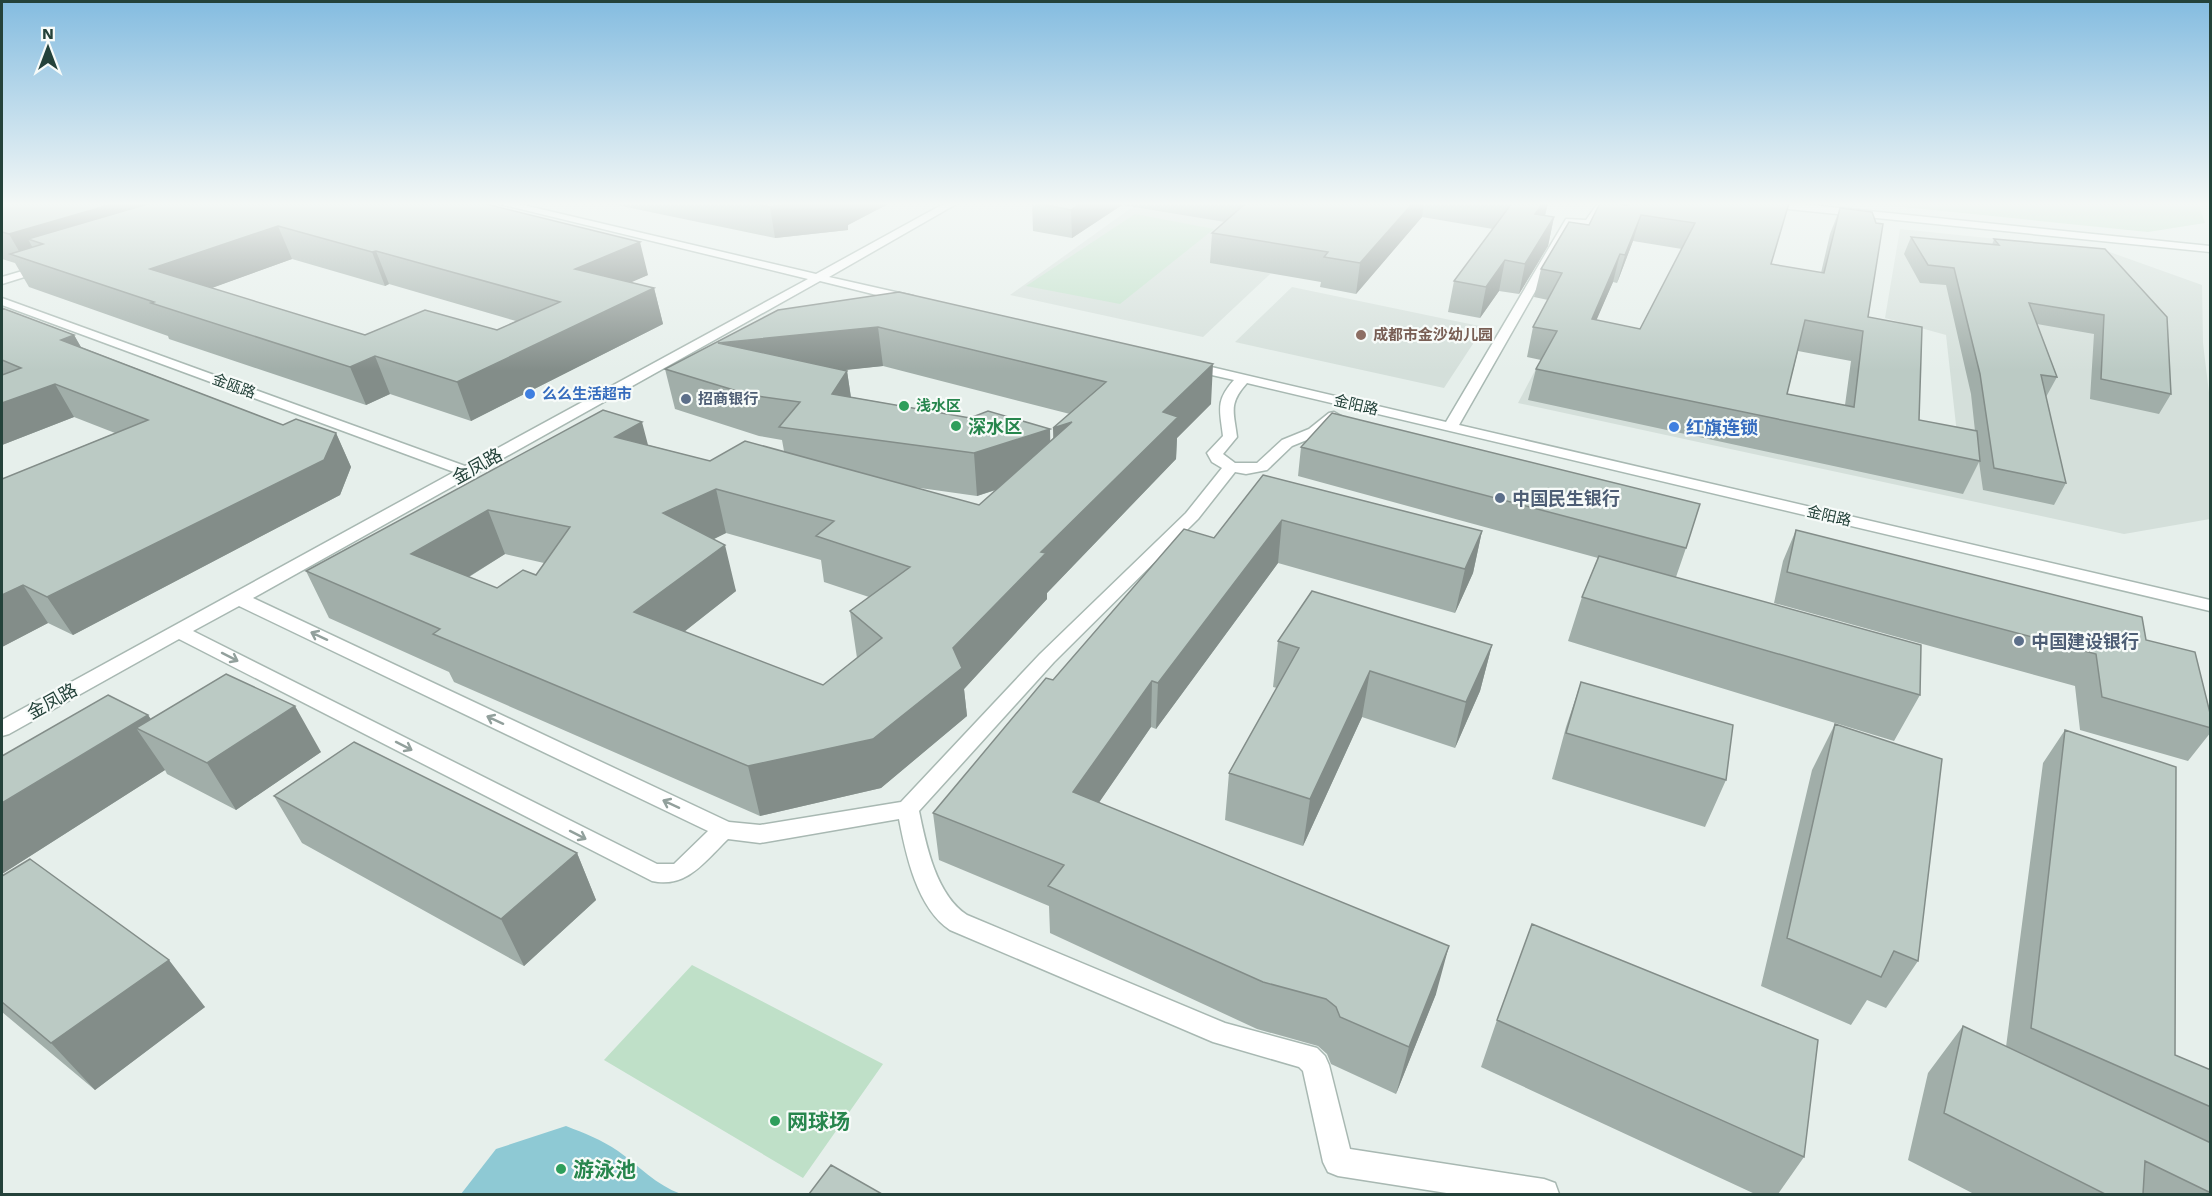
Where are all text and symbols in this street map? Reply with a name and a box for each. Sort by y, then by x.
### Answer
north arrow [18,18,78,78]
text: N [42,24,54,43]
place label: 成都市金沙幼儿园 [1373,326,1493,344]
marker: 成都市金沙幼儿园 [1354,328,1368,342]
street label: 金瓯路 [210,370,258,402]
place label: 么么生活超市 [542,385,632,403]
marker: 么么生活超市 [523,387,537,401]
place label: 招商银行 [698,390,758,408]
street label: 金阳路 [1332,391,1380,419]
marker: 招商银行 [679,392,693,406]
place label: 浅水区 [916,397,961,415]
marker: 浅水区 [897,399,911,413]
place label: 深水区 [968,416,1022,437]
place label: 红旗连锁 [1686,417,1758,438]
marker: 深水区 [949,419,963,433]
marker: 红旗连锁 [1667,420,1681,434]
street label: 金凤路 [448,444,506,488]
place label: 中国民生银行 [1512,488,1620,509]
marker: 中国民生银行 [1493,491,1507,505]
street label: 金阳路 [1805,502,1853,530]
one-way arrow [311,630,329,642]
place label: 中国建设银行 [2031,631,2139,652]
marker: 中国建设银行 [2012,634,2026,648]
one-way arrow [221,652,239,664]
street label: 金凤路 [23,679,81,723]
one-way arrow [487,713,505,725]
one-way arrow [395,741,413,752]
one-way arrow [663,797,681,809]
one-way arrow [569,829,587,841]
place label: 网球场 [787,1109,850,1134]
marker: 网球场 [768,1114,782,1128]
place label: 游泳池 [573,1157,636,1182]
marker: 游泳池 [554,1162,568,1176]

